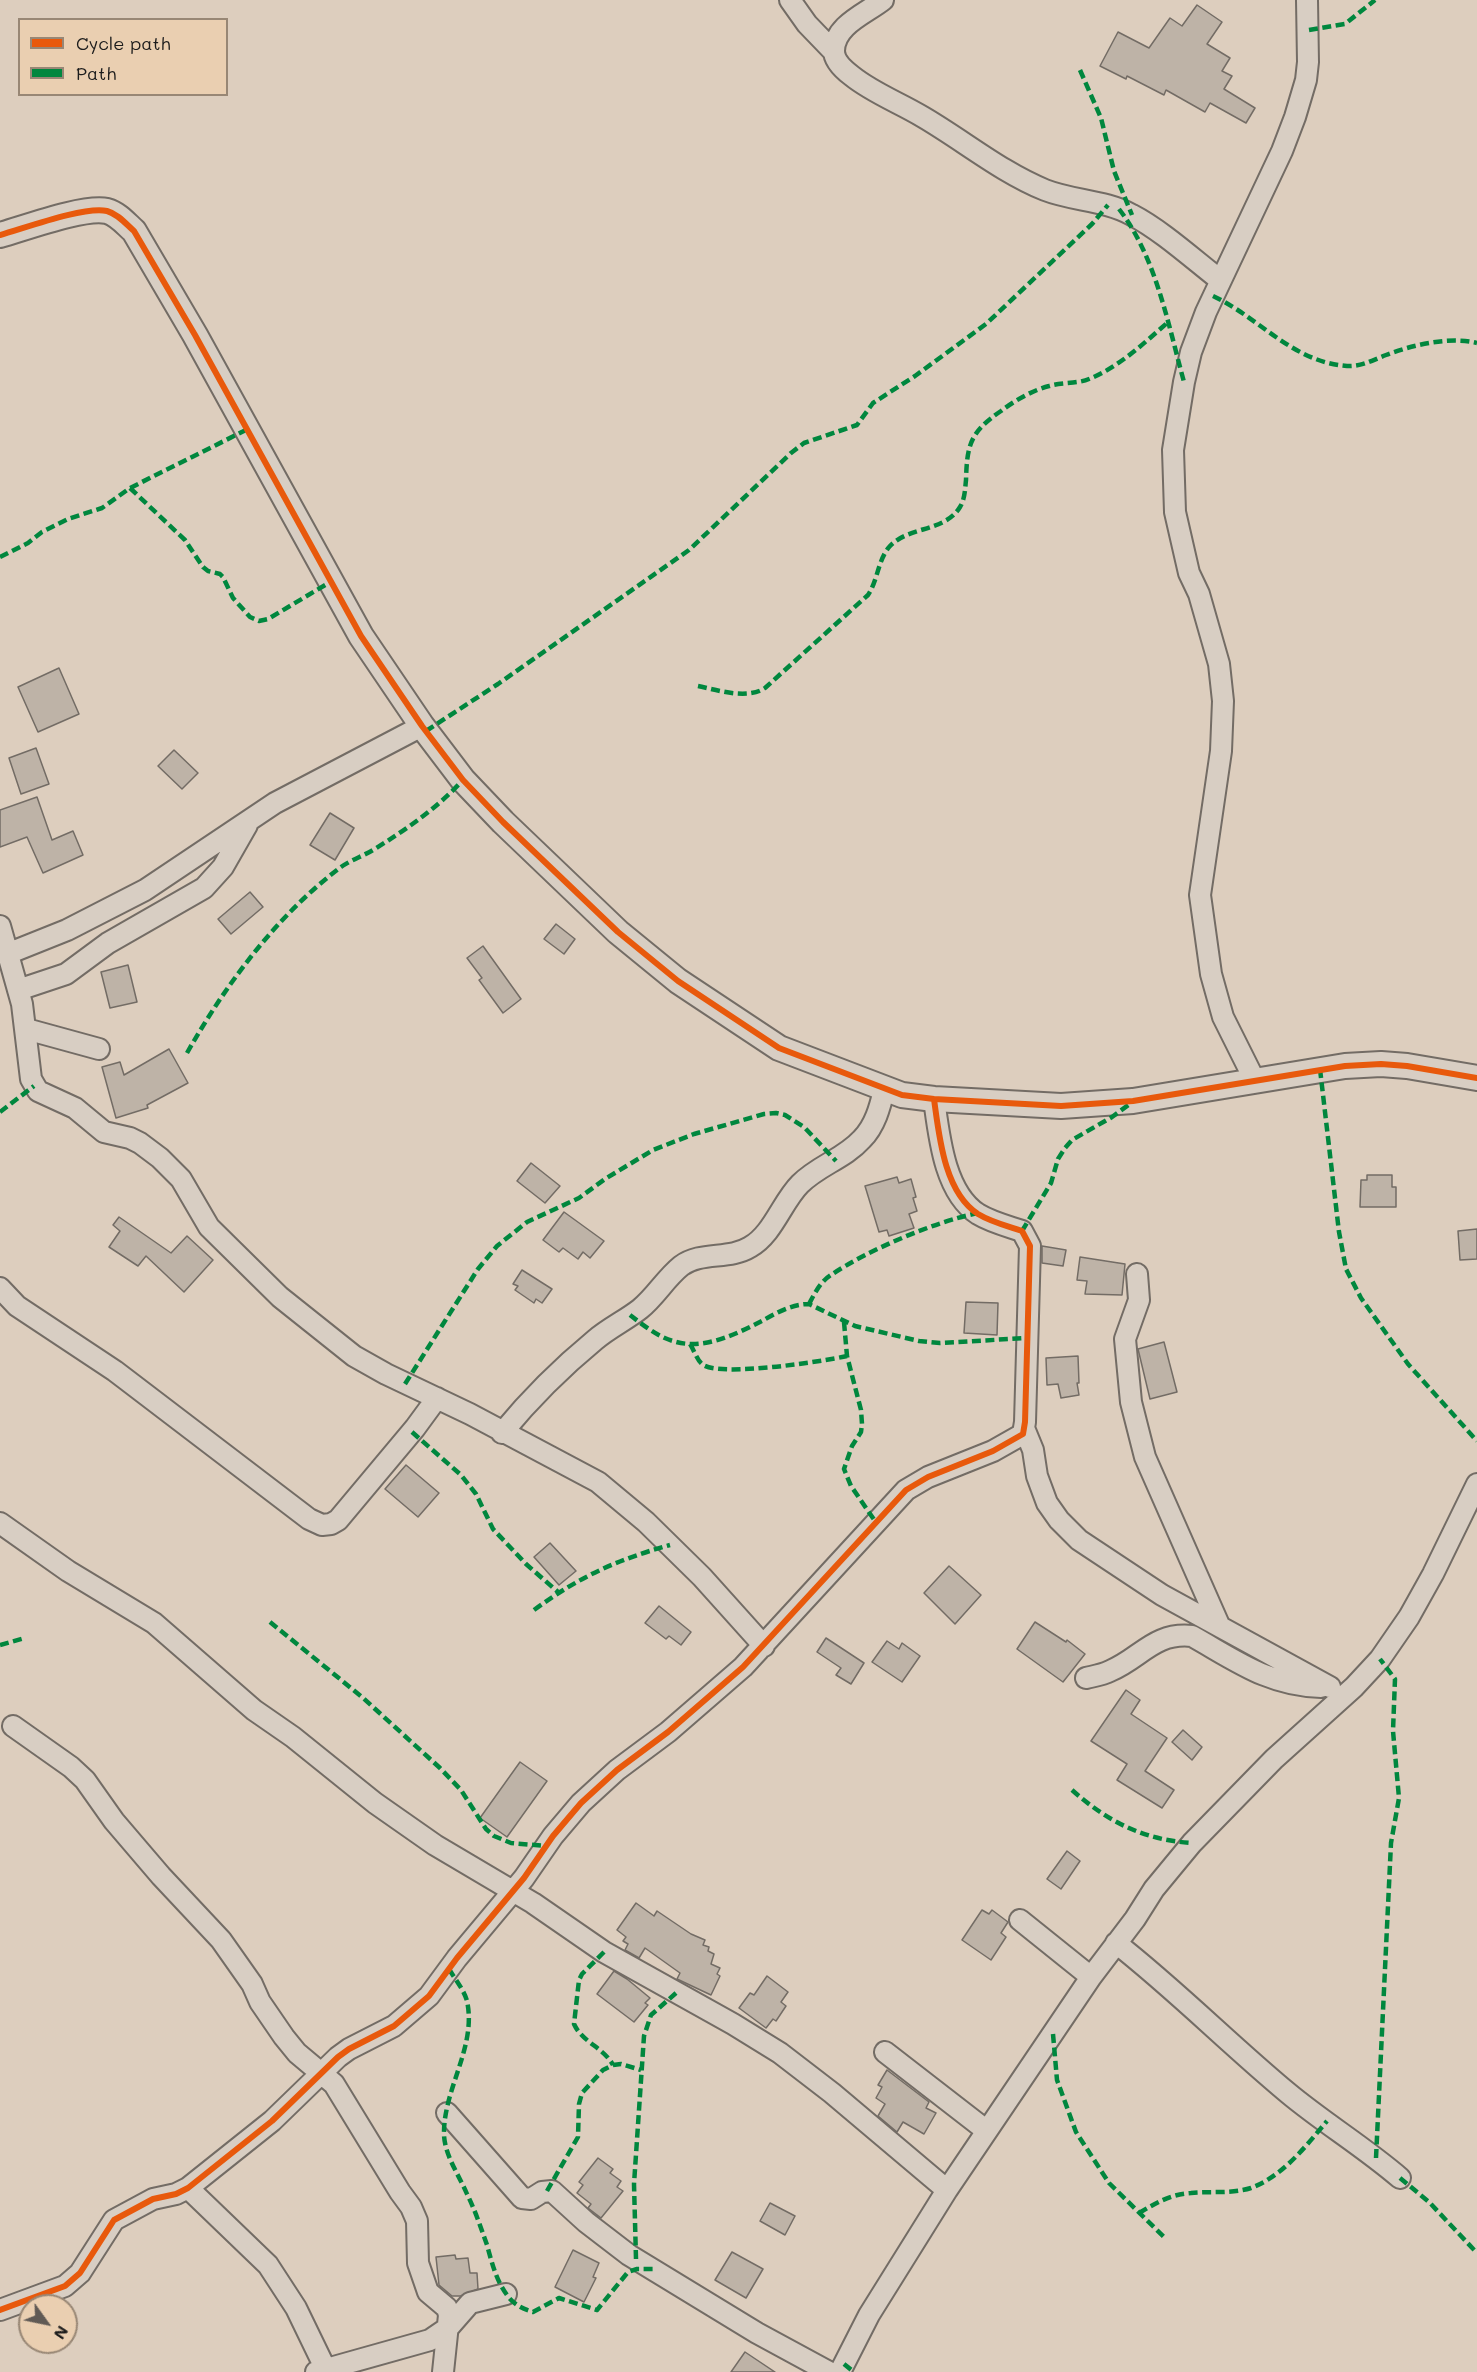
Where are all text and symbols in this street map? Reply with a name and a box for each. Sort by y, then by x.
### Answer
legend [18,18,228,96]
text: Cycle path [76,31,171,55]
text: Path [76,61,116,85]
north arrow [18,2294,78,2354]
text: N [50,2322,74,2344]

